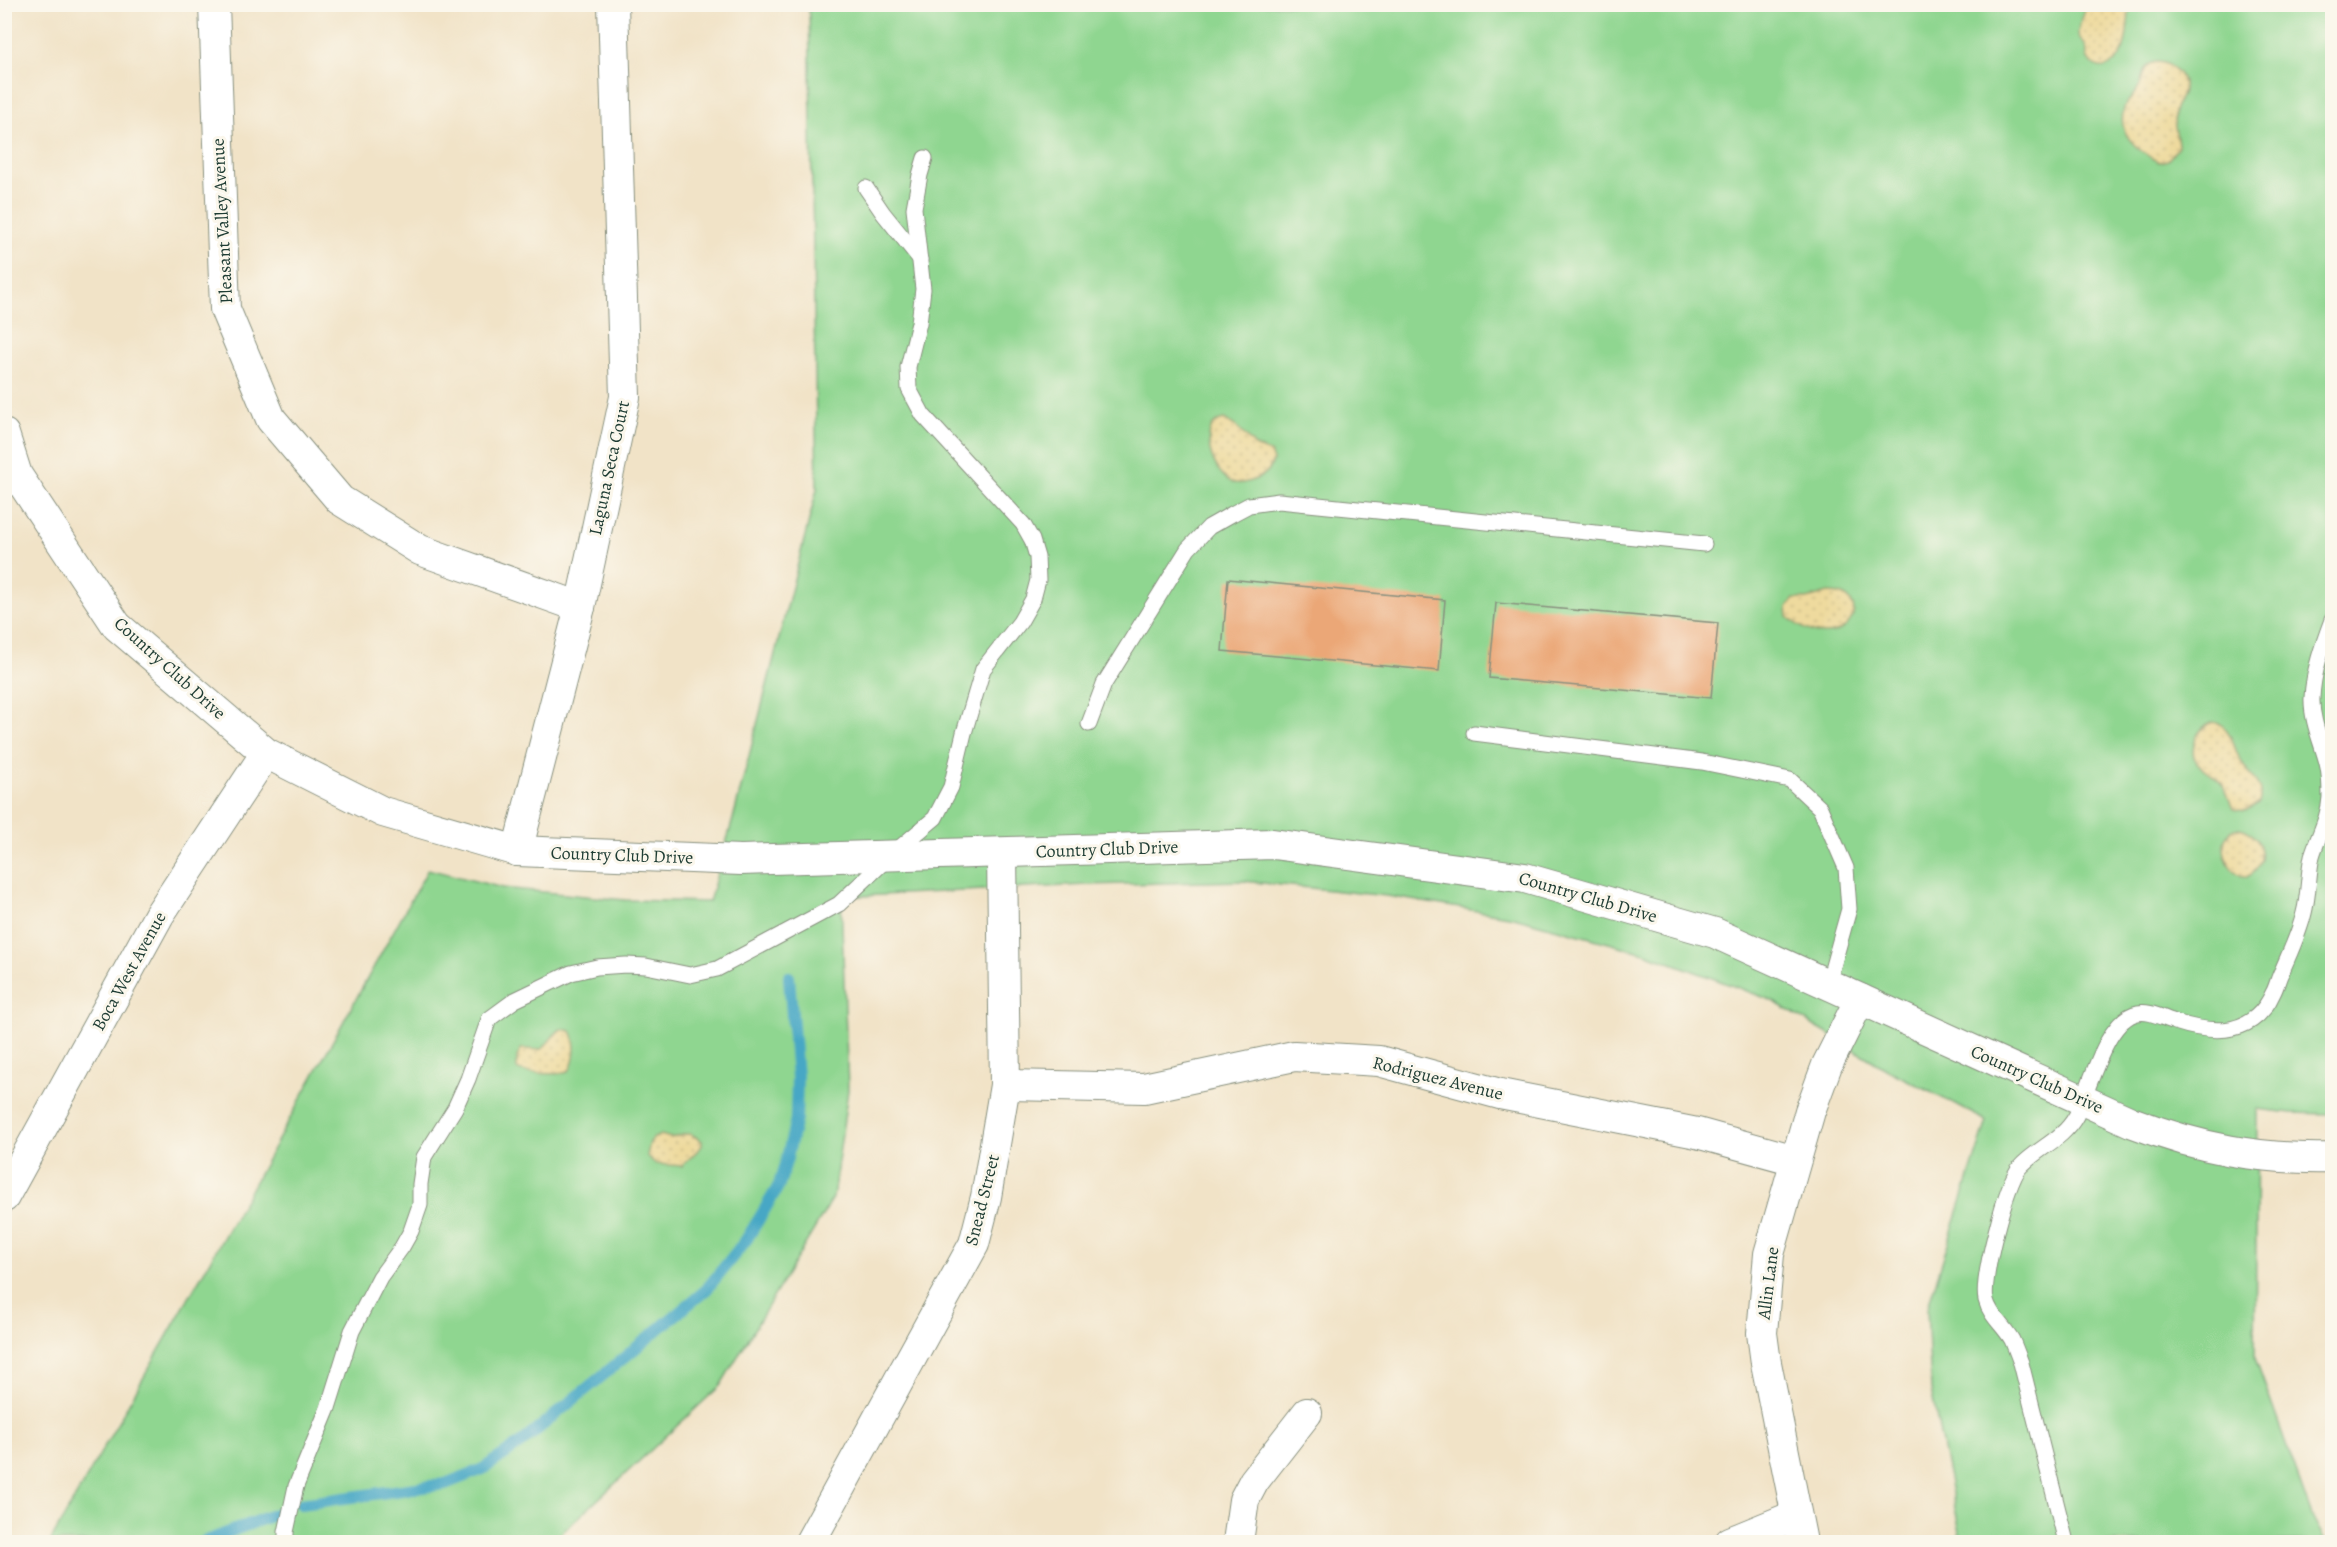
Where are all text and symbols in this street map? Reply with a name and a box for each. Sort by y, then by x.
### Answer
street label: Pleasant Valley Avenue [206,138,238,304]
street label: Laguna Seca Court [583,398,635,538]
street label: Country Club Drive [109,611,231,725]
street label: Country Club Drive [1035,835,1179,863]
street label: Country Club Drive [550,841,694,869]
street label: Country Club Drive [1516,866,1660,928]
street label: Boca West Avenue [86,907,172,1035]
street label: Country Club Drive [1967,1039,2107,1119]
street label: Rodriguez Avenue [1370,1050,1506,1106]
street label: Snead Street [959,1152,1005,1248]
street label: Allin Lane [1752,1245,1784,1322]

